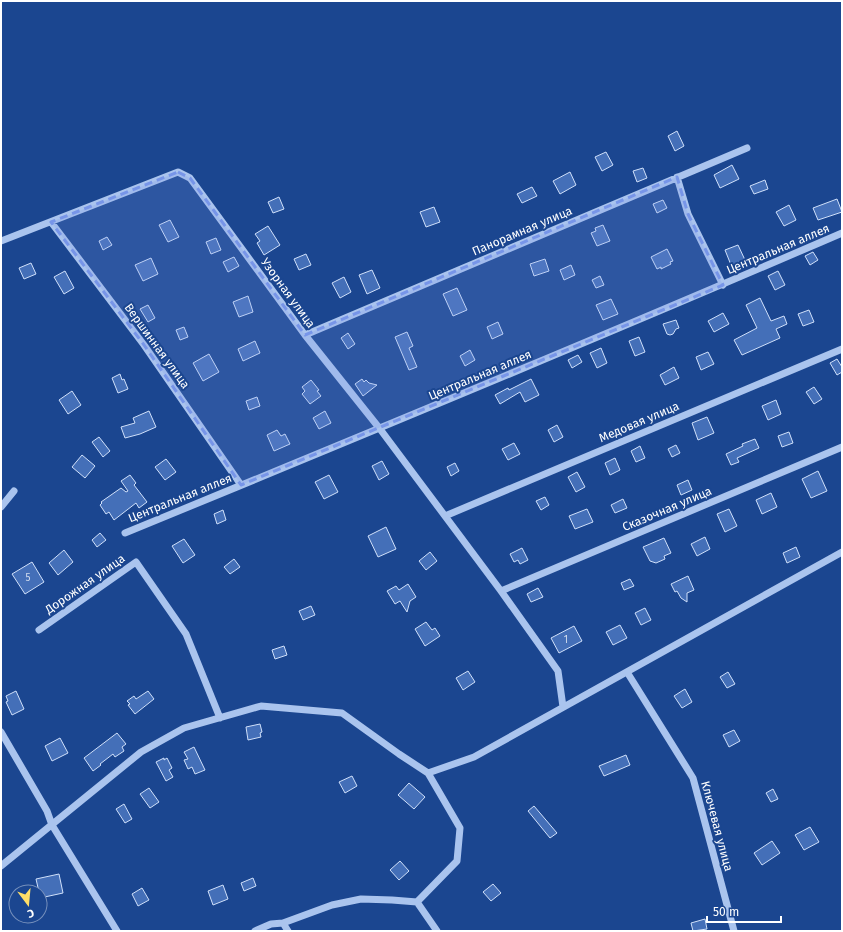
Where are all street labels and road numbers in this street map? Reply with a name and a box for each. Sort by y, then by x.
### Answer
street label: Панорамная улица [470,204,574,258]
street label: Центральная аллея [724,221,832,277]
street label: Узорная улица [258,255,318,331]
street label: Вершинная улица [121,301,193,391]
street label: Центральная аллея [426,347,534,403]
street label: Медовая улица [597,399,681,445]
street label: Центральная аллея [126,471,234,525]
street label: Сказочная улица [620,484,714,534]
street label: Дорожная улица [42,551,127,617]
street label: Ключевая улица [698,779,736,873]

